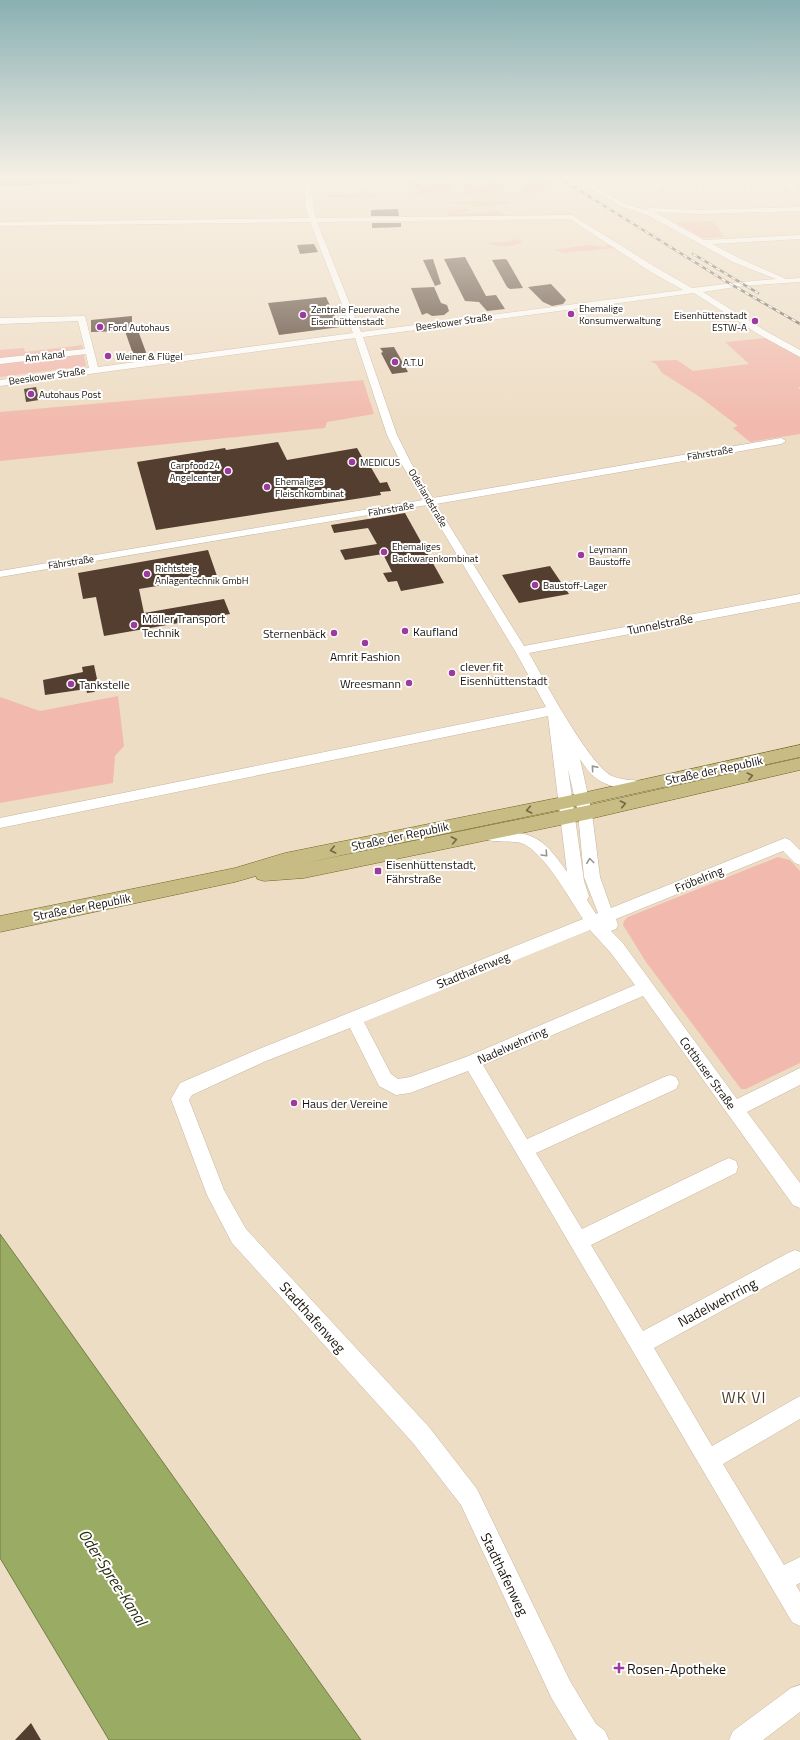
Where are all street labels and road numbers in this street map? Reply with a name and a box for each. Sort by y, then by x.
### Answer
street label: Beeskower Straße [415,309,493,335]
street label: Am Kanal [24,346,66,366]
street label: Beeskower Straße [8,363,86,389]
street label: Fährstraße [686,442,734,464]
street label: Oderlandstraße [405,466,451,530]
street label: Fährstraße [367,498,415,520]
street label: Fährstraße [47,551,95,573]
street label: Tunnelstraße [626,608,694,640]
street label: Straße der Republik [664,750,765,790]
street label: Straße der Republik [350,816,451,856]
street label: Fröbelring [672,861,726,897]
street label: Straße der Republik [32,888,133,926]
street label: Stadthafenweg [434,947,512,993]
street label: Nadelwehrring [474,1021,550,1069]
street label: Cottbuser Straße [675,1033,741,1113]
street label: Nadelwehrring [674,1272,760,1332]
street label: Stadthafenweg [275,1276,351,1358]
street label: Stadthafenweg [476,1529,534,1619]

